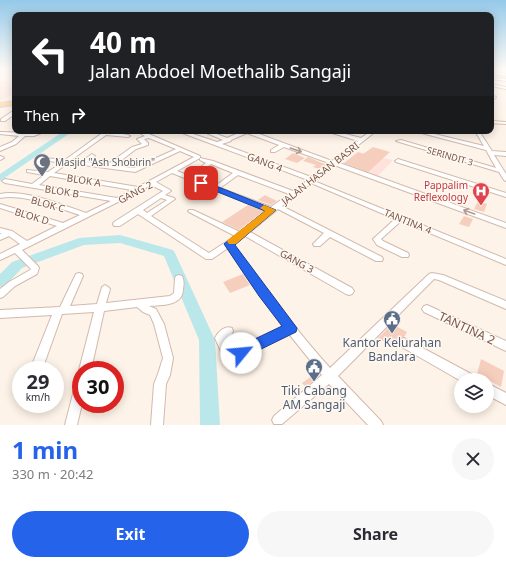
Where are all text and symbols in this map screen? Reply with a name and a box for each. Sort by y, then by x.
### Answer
text: 40 m [90,23,157,61]
icon: left [24,28,76,80]
text: Jalan Abdoel Moethalib Sangaji [90,59,351,83]
icon: right [67,104,89,126]
text: Then [24,105,59,125]
street label: JALAN HASAN BASRI [278,138,362,208]
street label: SERINDIT 3 [425,143,475,169]
one-way arrow [289,146,301,154]
street label: GANG 4 [245,149,285,175]
mosque icon: Masjid "Ash Shobirin" [32,152,52,177]
place label: Masjid "Ash Shobirin" [55,155,155,169]
pin [184,166,218,200]
street label: BLOK A [66,170,103,190]
icon: arrive [190,172,212,194]
street label: GANG 2 [115,177,155,207]
place label: Pappalim Reflexology [414,178,469,204]
street label: BLOK B [44,181,80,201]
hospital icon: Pappalim Reflexology [471,181,491,206]
street label: BLOK C [30,193,67,216]
street label: BLOK D [13,204,51,228]
street label: TANTINA 4 [382,205,434,237]
one-way arrow [464,208,476,216]
street label: GANG 3 [277,246,317,276]
street label: TANTINA 2 [436,308,498,348]
public building icon: Kantor Kelurahan Bandara [382,309,402,334]
position arrow [220,332,262,374]
place label: Kantor Kelurahan Bandara [343,334,441,365]
public building icon: Tiki Cabang AM Sangaji [304,357,324,382]
speed limit sign: 30 [72,361,124,413]
text: 29 [27,368,49,395]
map controls [454,373,494,413]
button: layers [454,373,494,413]
place label: Tiki Cabang AM Sangaji [281,382,347,413]
text: km/h [26,390,50,404]
text: 1 min [12,433,78,466]
button: close [452,438,494,480]
text: 330 m · 20:42 [12,465,93,483]
button: Exit [12,511,249,557]
button: Share [257,511,494,557]

